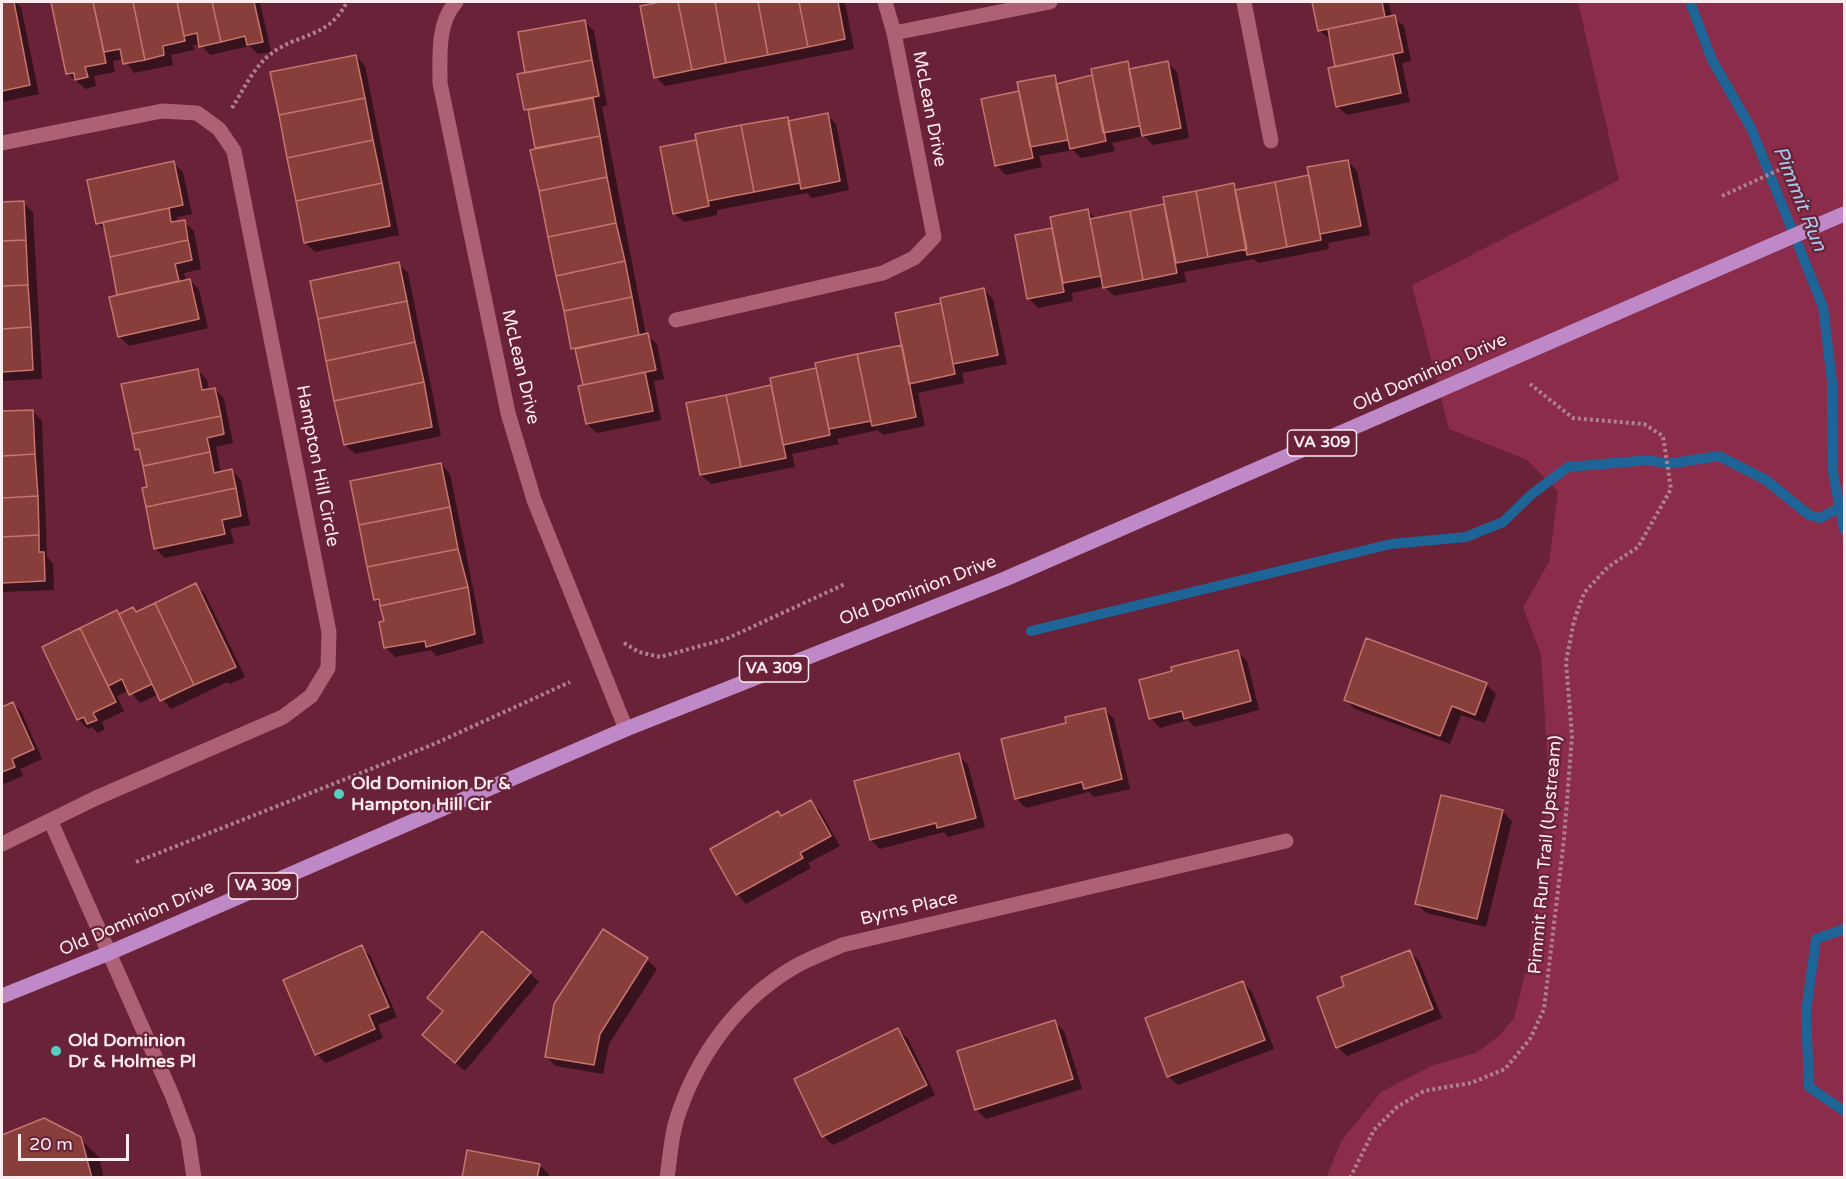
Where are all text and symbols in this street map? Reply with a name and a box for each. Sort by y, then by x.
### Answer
street label: McLean Drive [907,49,951,169]
water label: Pimmit Run [1767,143,1831,255]
street label: McLean Drive [496,307,544,427]
street label: Old Dominion Drive [1350,329,1510,417]
street label: Hampton Hill Circle [291,383,343,549]
road number: VA 309 [1288,430,1356,456]
street label: Old Dominion Drive [836,551,1000,631]
road number: VA 309 [740,656,808,682]
street label: Pimmit Run Trail (Upstream) [1525,735,1567,975]
place label: Old Dominion Dr & Hampton Hill Cir [351,773,511,816]
marker: Old Dominion Dr & Hampton Hill Cir [332,787,346,801]
road number: VA 309 [228,873,298,899]
street label: Old Dominion Drive [56,877,218,961]
street label: Byrns Place [858,887,960,931]
place label: Old Dominion Dr & Holmes Pl [68,1030,196,1072]
marker: Old Dominion Dr & Holmes Pl [49,1044,63,1058]
scale bar [21,1122,132,1160]
text: 20 m [29,1133,73,1155]

